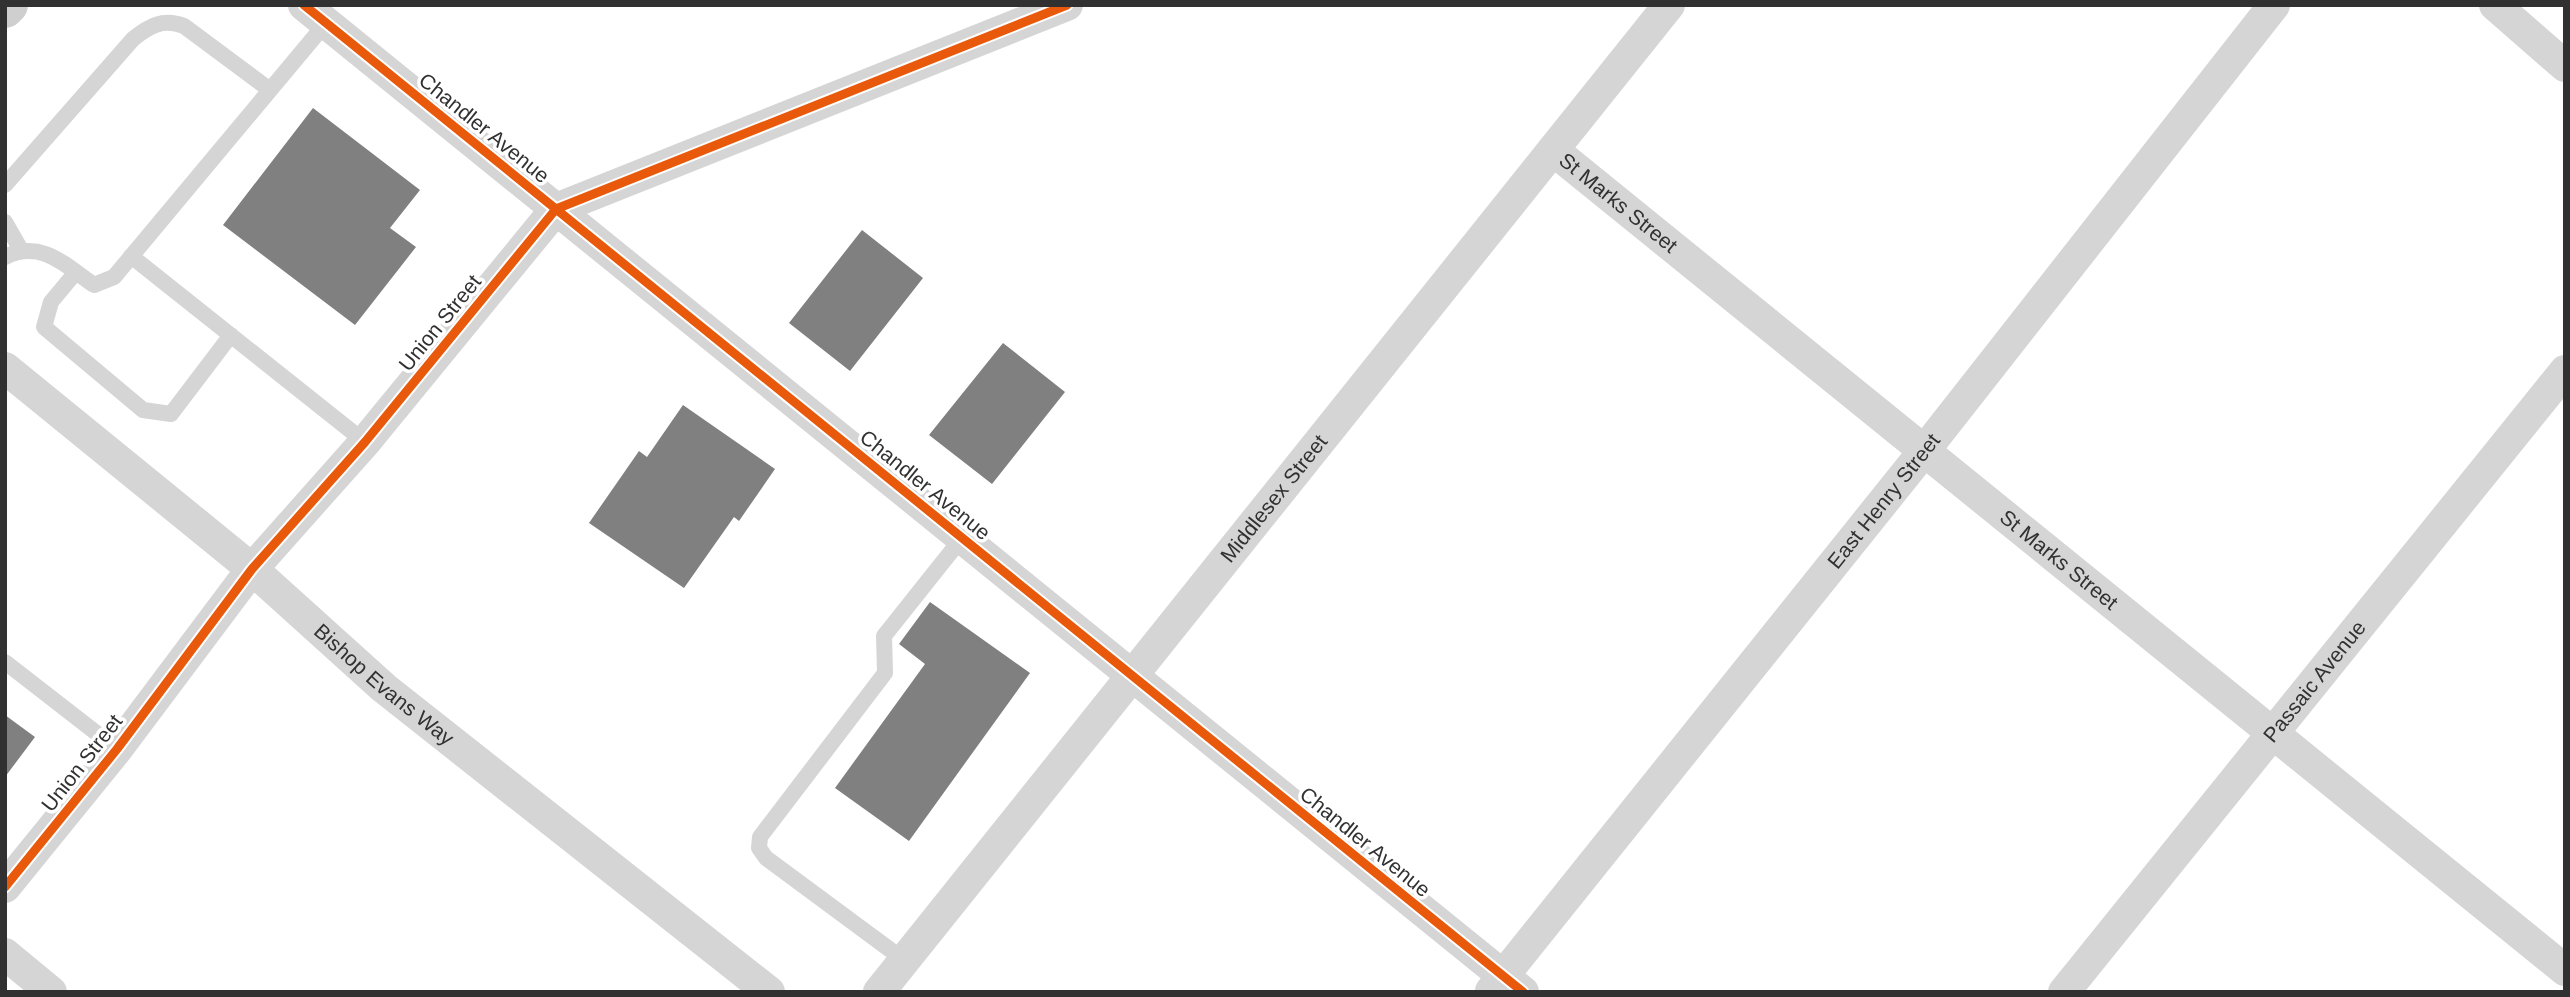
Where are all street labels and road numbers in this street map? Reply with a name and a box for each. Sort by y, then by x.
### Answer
street label: Chandler Avenue [415,68,554,187]
street label: St Marks Street [1555,148,1682,257]
street label: Union Street [394,270,485,375]
street label: Chandler Avenue [856,425,995,544]
street label: East Henry Street [1823,429,1944,573]
street label: Middlesex Street [1216,430,1332,567]
street label: St Marks Street [1996,505,2123,614]
street label: Passaic Avenue [2258,616,2370,746]
street label: Bishop Evans Way [310,619,459,750]
street label: Union Street [37,709,127,816]
street label: Chandler Avenue [1296,782,1435,901]

